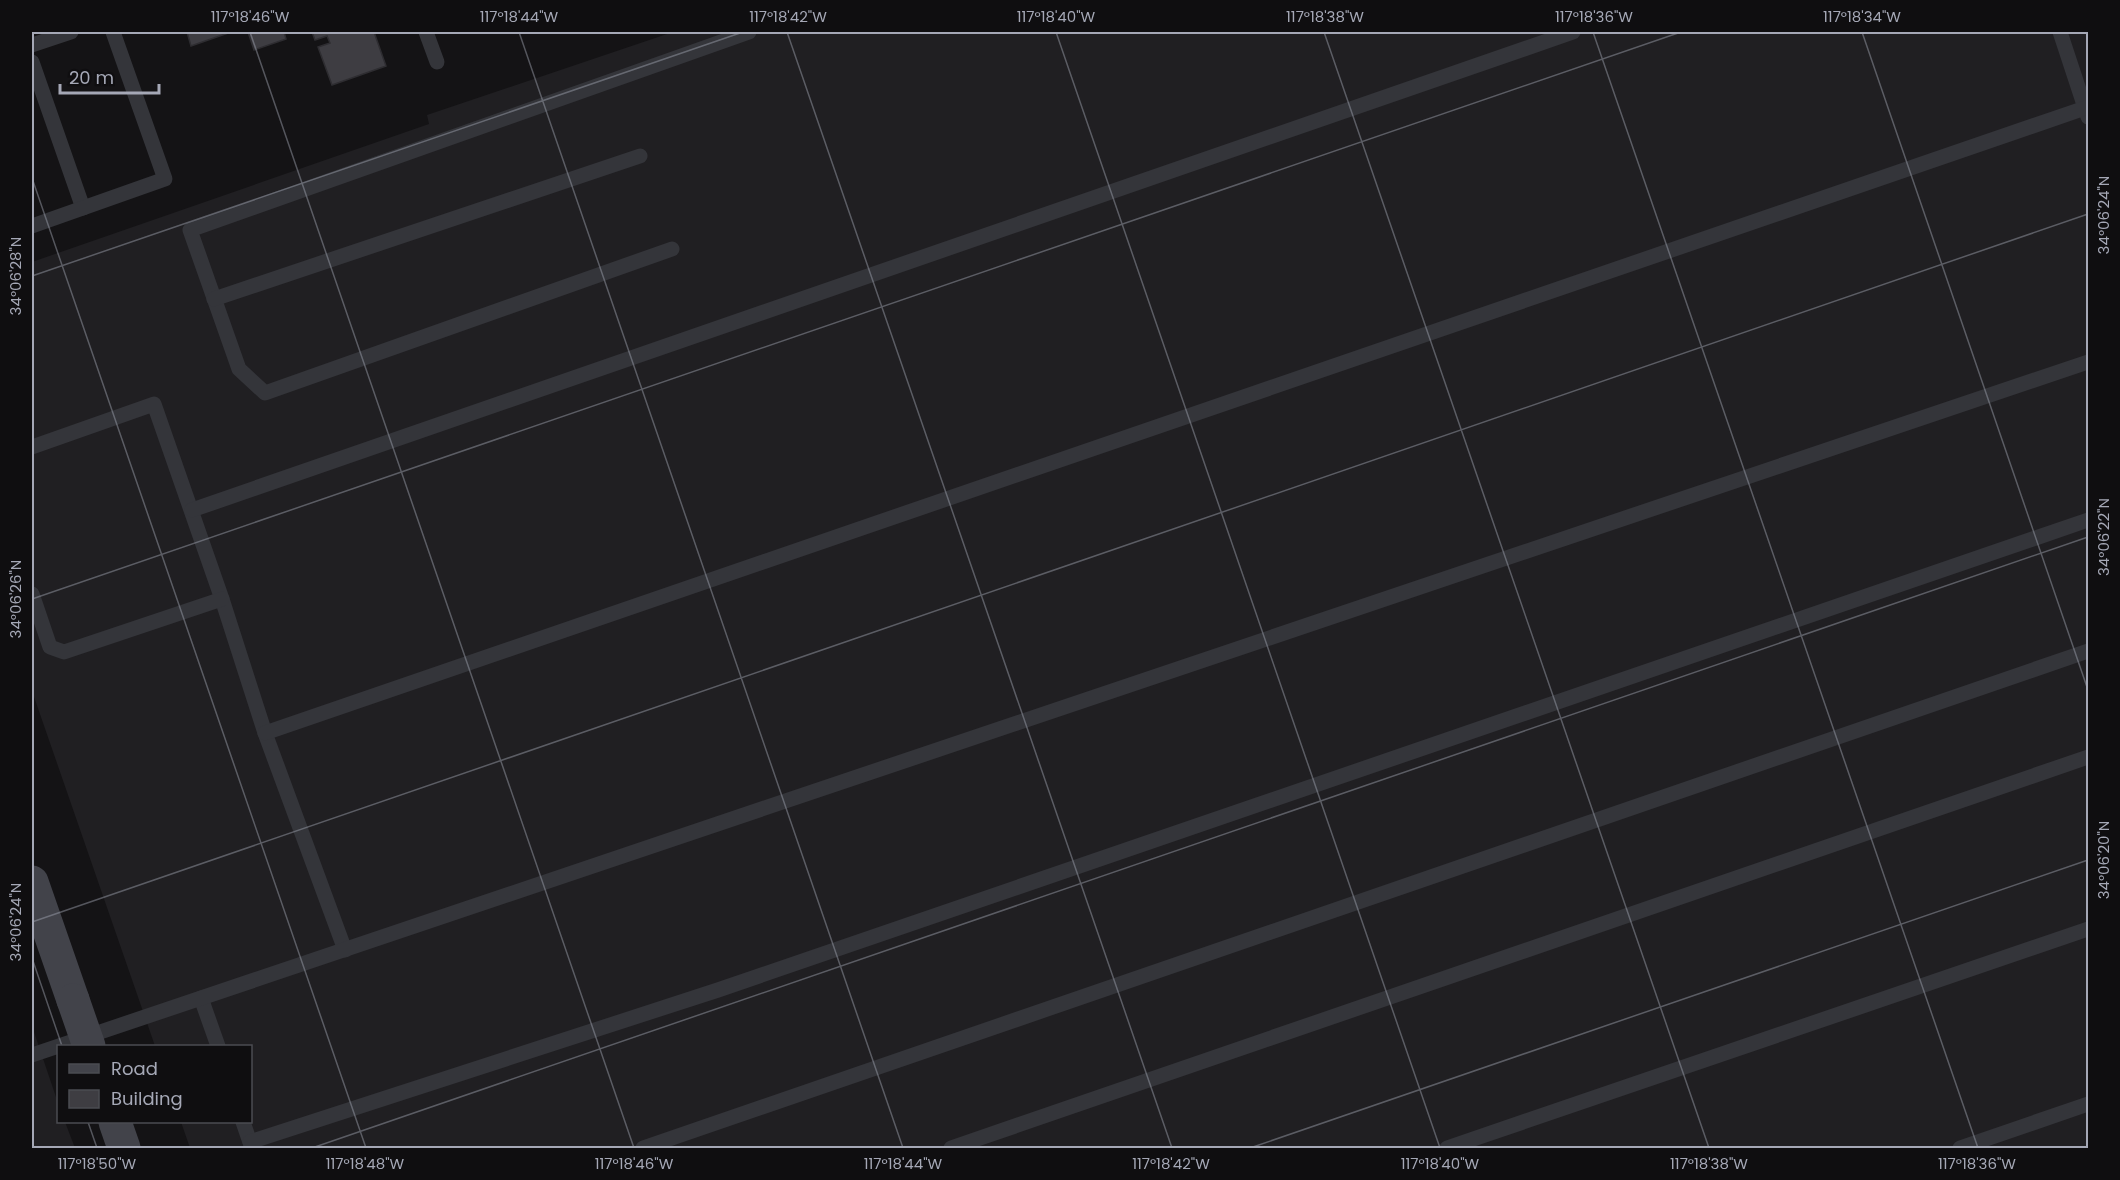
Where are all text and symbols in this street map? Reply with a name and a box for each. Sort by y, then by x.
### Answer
text: 117°18'46"W [211,6,290,27]
text: 117°18'44"W [480,6,559,27]
text: 117°18'42"W [749,6,827,27]
text: 117°18'40"W [1017,6,1096,27]
text: 117°18'38"W [1286,6,1364,27]
text: 117°18'36"W [1555,6,1633,27]
text: 117°18'34"W [1823,6,1901,27]
scale bar [60,57,159,95]
text: 20 m [69,65,114,90]
text: 34°06'24"N [2093,176,2114,254]
text: 34°06'28"N [5,237,26,315]
text: 34°06'22"N [2093,498,2114,576]
text: 34°06'26"N [5,560,26,638]
text: 34°06'20"N [2093,821,2114,899]
text: 34°06'24"N [5,883,26,961]
legend [57,1045,252,1123]
text: Road [111,1056,158,1081]
text: Building [111,1086,183,1111]
text: 117°18'50"W [58,1153,137,1174]
text: 117°18'48"W [326,1153,405,1174]
text: 117°18'46"W [595,1153,674,1174]
text: 117°18'44"W [864,1153,943,1174]
text: 117°18'42"W [1132,1153,1210,1174]
text: 117°18'40"W [1401,1153,1480,1174]
text: 117°18'38"W [1670,1153,1748,1174]
text: 117°18'36"W [1938,1153,2016,1174]

